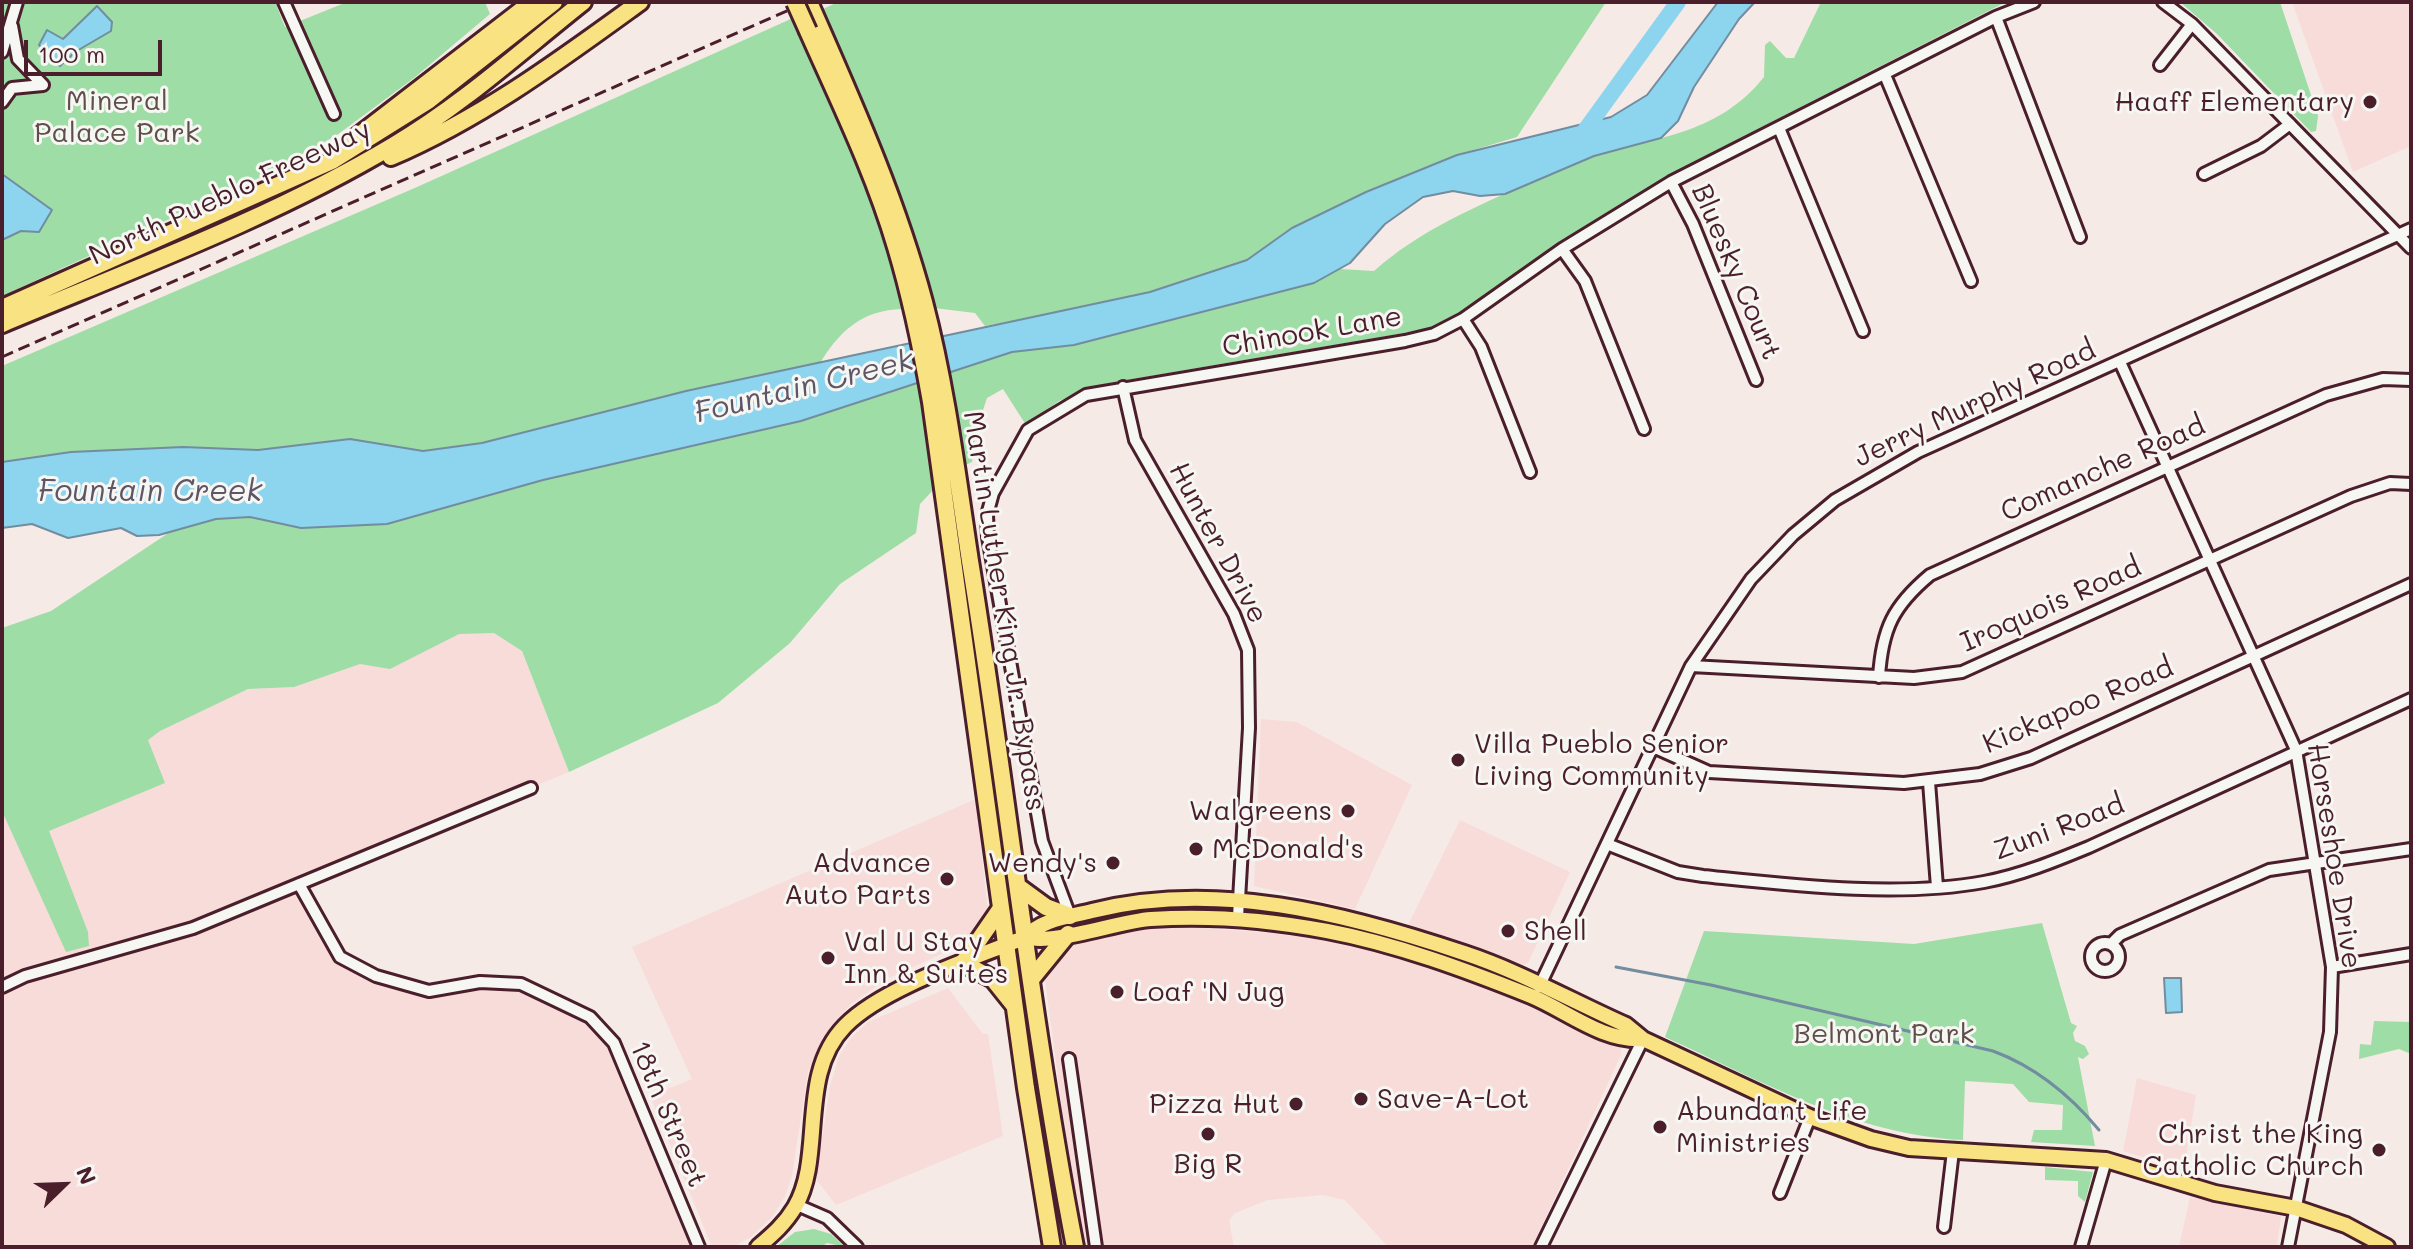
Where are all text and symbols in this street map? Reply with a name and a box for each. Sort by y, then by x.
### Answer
scale bar [28,24,166,74]
text: 100 m [38,38,105,69]
park label: Mineral Palace Park [34,84,200,150]
place label: Haaff Elementary [2114,85,2354,119]
marker: Haaff Elementary [2361,93,2379,111]
street label: North Pueblo Freeway [84,113,376,273]
street label: Bluesky Court [1684,179,1788,365]
street label: Chinook Lane [1220,300,1404,364]
street label: Jerry Murphy Road [1849,333,2101,475]
water label: Fountain Creek [691,342,917,432]
street label: Martin Luther King Jr. Bypass [956,409,1052,813]
street label: Comanche Road [1996,409,2210,529]
street label: Hunter Drive [1162,457,1274,629]
water label: Fountain Creek [38,474,262,510]
street label: Iroquois Road [1956,550,2146,660]
street label: Kickapoo Road [1978,651,2178,761]
place label: Villa Pueblo Senior Living Community [1474,727,1729,793]
street label: Horseshoe Drive [2300,741,2368,971]
marker: Villa Pueblo Senior Living Community [1449,751,1467,769]
street label: Zuni Road [1989,788,2129,868]
place label: Walgreens [1189,794,1332,828]
marker: Walgreens [1339,802,1357,820]
place label: McDonald's [1212,832,1364,866]
marker: McDonald's [1187,840,1205,858]
place label: Advance Auto Parts [784,846,931,912]
place label: Wendy's [987,846,1097,880]
marker: Wendy's [1104,854,1122,872]
marker: Advance Auto Parts [938,870,956,888]
place label: Shell [1524,914,1587,948]
marker: Shell [1499,922,1517,940]
place label: Val U Stay Inn & Suites [844,925,1008,991]
marker: Val U Stay Inn & Suites [819,949,837,967]
place label: Loaf 'N Jug [1133,975,1284,1009]
marker: Loaf 'N Jug [1108,983,1126,1001]
park label: Belmont Park [1794,1017,1974,1051]
street label: 18th Street [622,1036,714,1192]
place label: Save-A-Lot [1377,1082,1529,1116]
place label: Pizza Hut [1149,1087,1280,1121]
marker: Save-A-Lot [1352,1090,1370,1108]
place label: Abundant Life Ministries [1676,1094,1868,1160]
marker: Pizza Hut [1287,1095,1305,1113]
place label: Christ the King Catholic Church [2142,1117,2363,1183]
marker: Abundant Life Ministries [1651,1118,1669,1136]
marker: Big R [1199,1125,1217,1143]
marker: Christ the King Catholic Church [2370,1141,2388,1159]
north arrow [24,1145,104,1225]
place label: Big R [1173,1147,1243,1181]
text: N [70,1162,103,1189]

